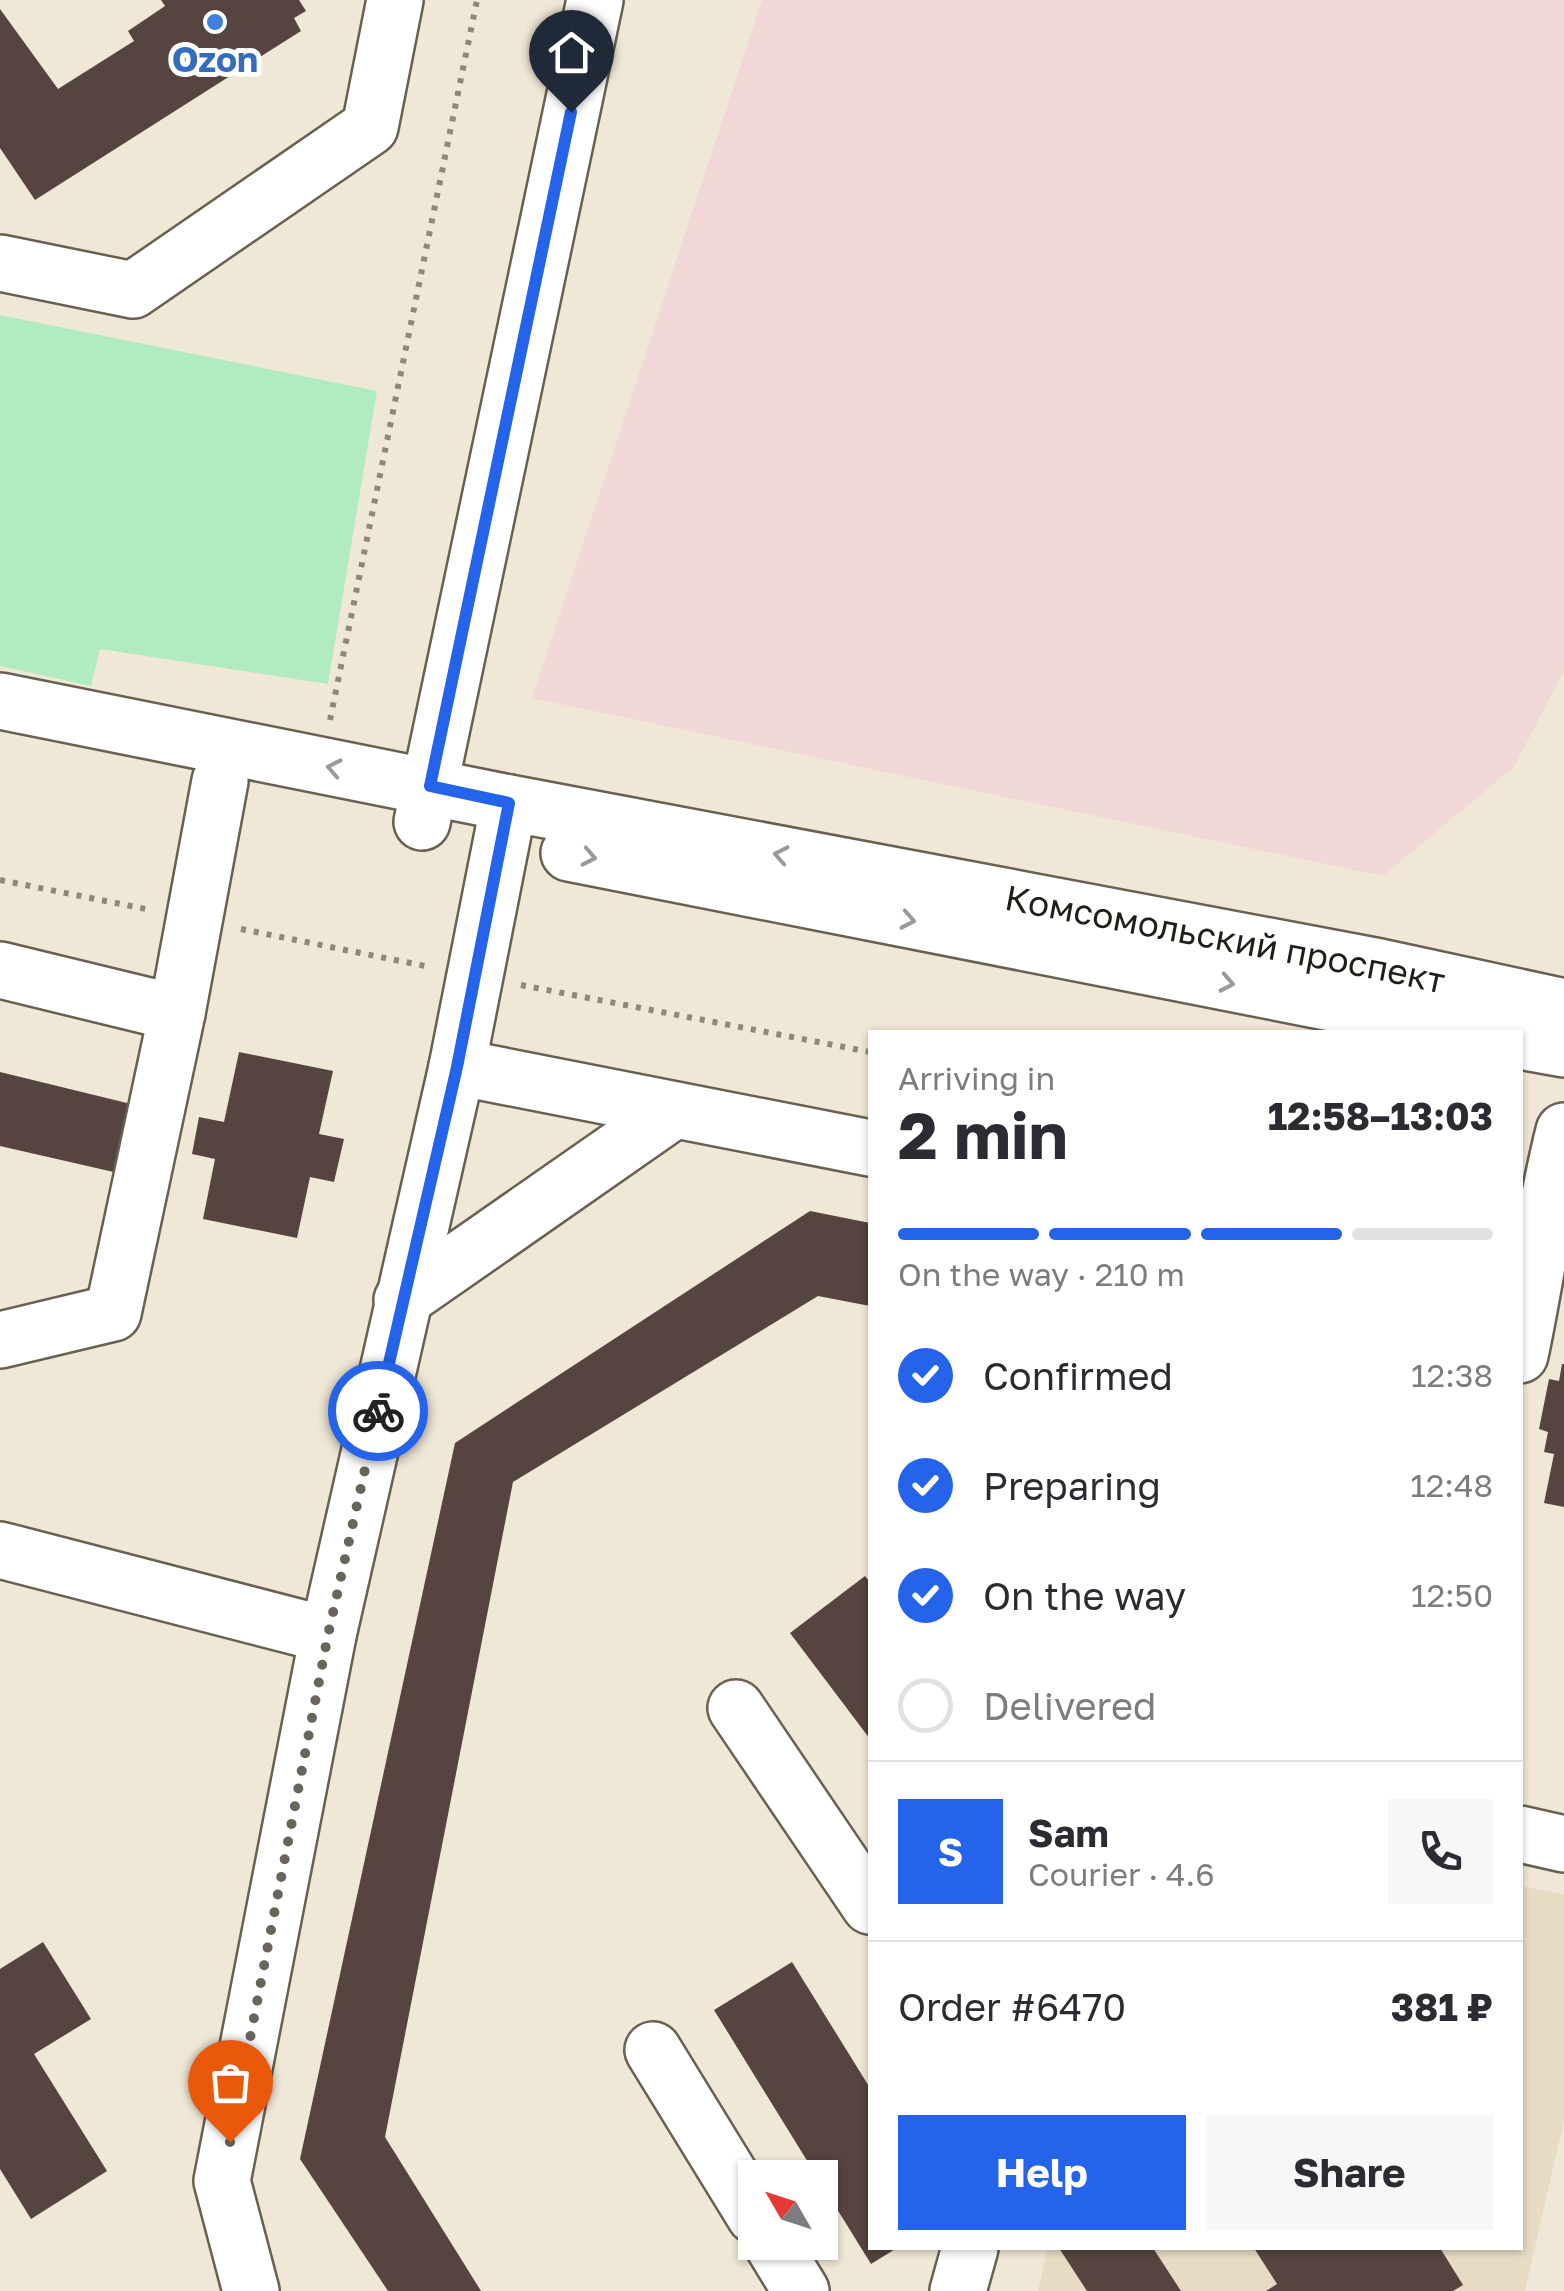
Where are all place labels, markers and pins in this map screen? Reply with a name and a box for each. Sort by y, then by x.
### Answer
pin [529,10,614,113]
marker: Ozon [204,11,226,33]
place label: Ozon [172,38,258,80]
pin [188,2040,273,2143]

